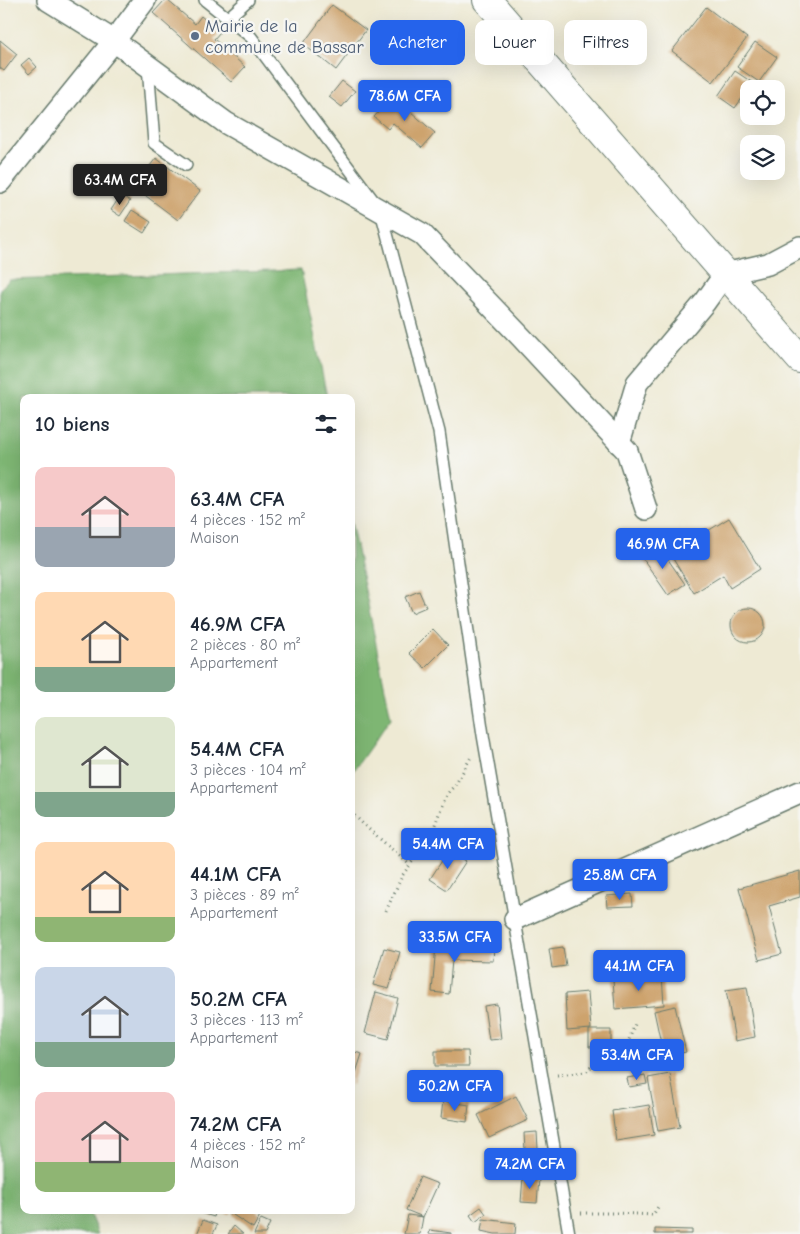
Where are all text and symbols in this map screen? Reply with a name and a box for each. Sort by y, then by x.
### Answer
place label: Mairie de la commune de Bassar [205,16,364,58]
chip: Acheter [370,20,465,65]
chip: Louer [475,20,554,65]
chip: Filtres [564,20,647,65]
marker: Mairie de la commune de Bassar [189,30,201,42]
pin: 78.6M CFA [348,80,462,122]
map controls [740,80,785,180]
button: locate [740,80,785,125]
text: 78.6M CFA [369,87,441,105]
button: layers [740,135,785,180]
pin: 63.4M CFA [63,164,177,206]
text: 63.4M CFA [84,171,156,189]
icon: filters [312,410,340,438]
text: 10 biens [35,412,110,436]
icon: home [75,487,135,547]
text: 63.4M CFA [190,487,284,511]
text: 4 pièces · 152 m² [190,511,305,529]
pin: 46.9M CFA [606,528,720,570]
text: Maison [190,529,239,547]
text: 46.9M CFA [627,535,699,553]
icon: home [75,612,135,672]
text: 46.9M CFA [190,612,285,636]
text: 2 pièces · 80 m² [190,636,300,654]
text: Appartement [190,654,278,672]
icon: home [75,737,135,797]
text: 54.4M CFA [190,737,284,761]
text: 3 pièces · 104 m² [190,761,306,779]
text: Appartement [190,779,278,797]
pin: 54.4M CFA [391,828,505,870]
text: 54.4M CFA [412,835,484,853]
pin: 25.8M CFA [563,858,677,901]
icon: home [75,862,135,922]
text: 44.1M CFA [190,862,281,886]
text: 25.8M CFA [584,866,656,884]
text: 3 pièces · 89 m² [190,886,299,904]
text: Appartement [190,904,278,922]
pin: 33.5M CFA [398,920,512,963]
text: 33.5M CFA [419,928,491,946]
pin: 44.1M CFA [582,950,696,992]
text: 44.1M CFA [604,957,674,975]
icon: home [75,987,135,1047]
text: 50.2M CFA [190,987,287,1011]
text: 3 pièces · 113 m² [190,1011,303,1029]
text: Appartement [190,1029,278,1047]
pin: 53.4M CFA [580,1038,694,1081]
text: 53.4M CFA [601,1046,673,1064]
pin: 50.2M CFA [398,1070,512,1112]
text: 50.2M CFA [418,1077,492,1095]
icon: home [75,1112,135,1172]
text: 74.2M CFA [190,1112,281,1136]
text: 4 pièces · 152 m² [190,1136,305,1154]
pin: 74.2M CFA [473,1148,587,1190]
text: Maison [190,1154,239,1172]
text: 74.2M CFA [495,1155,565,1173]

